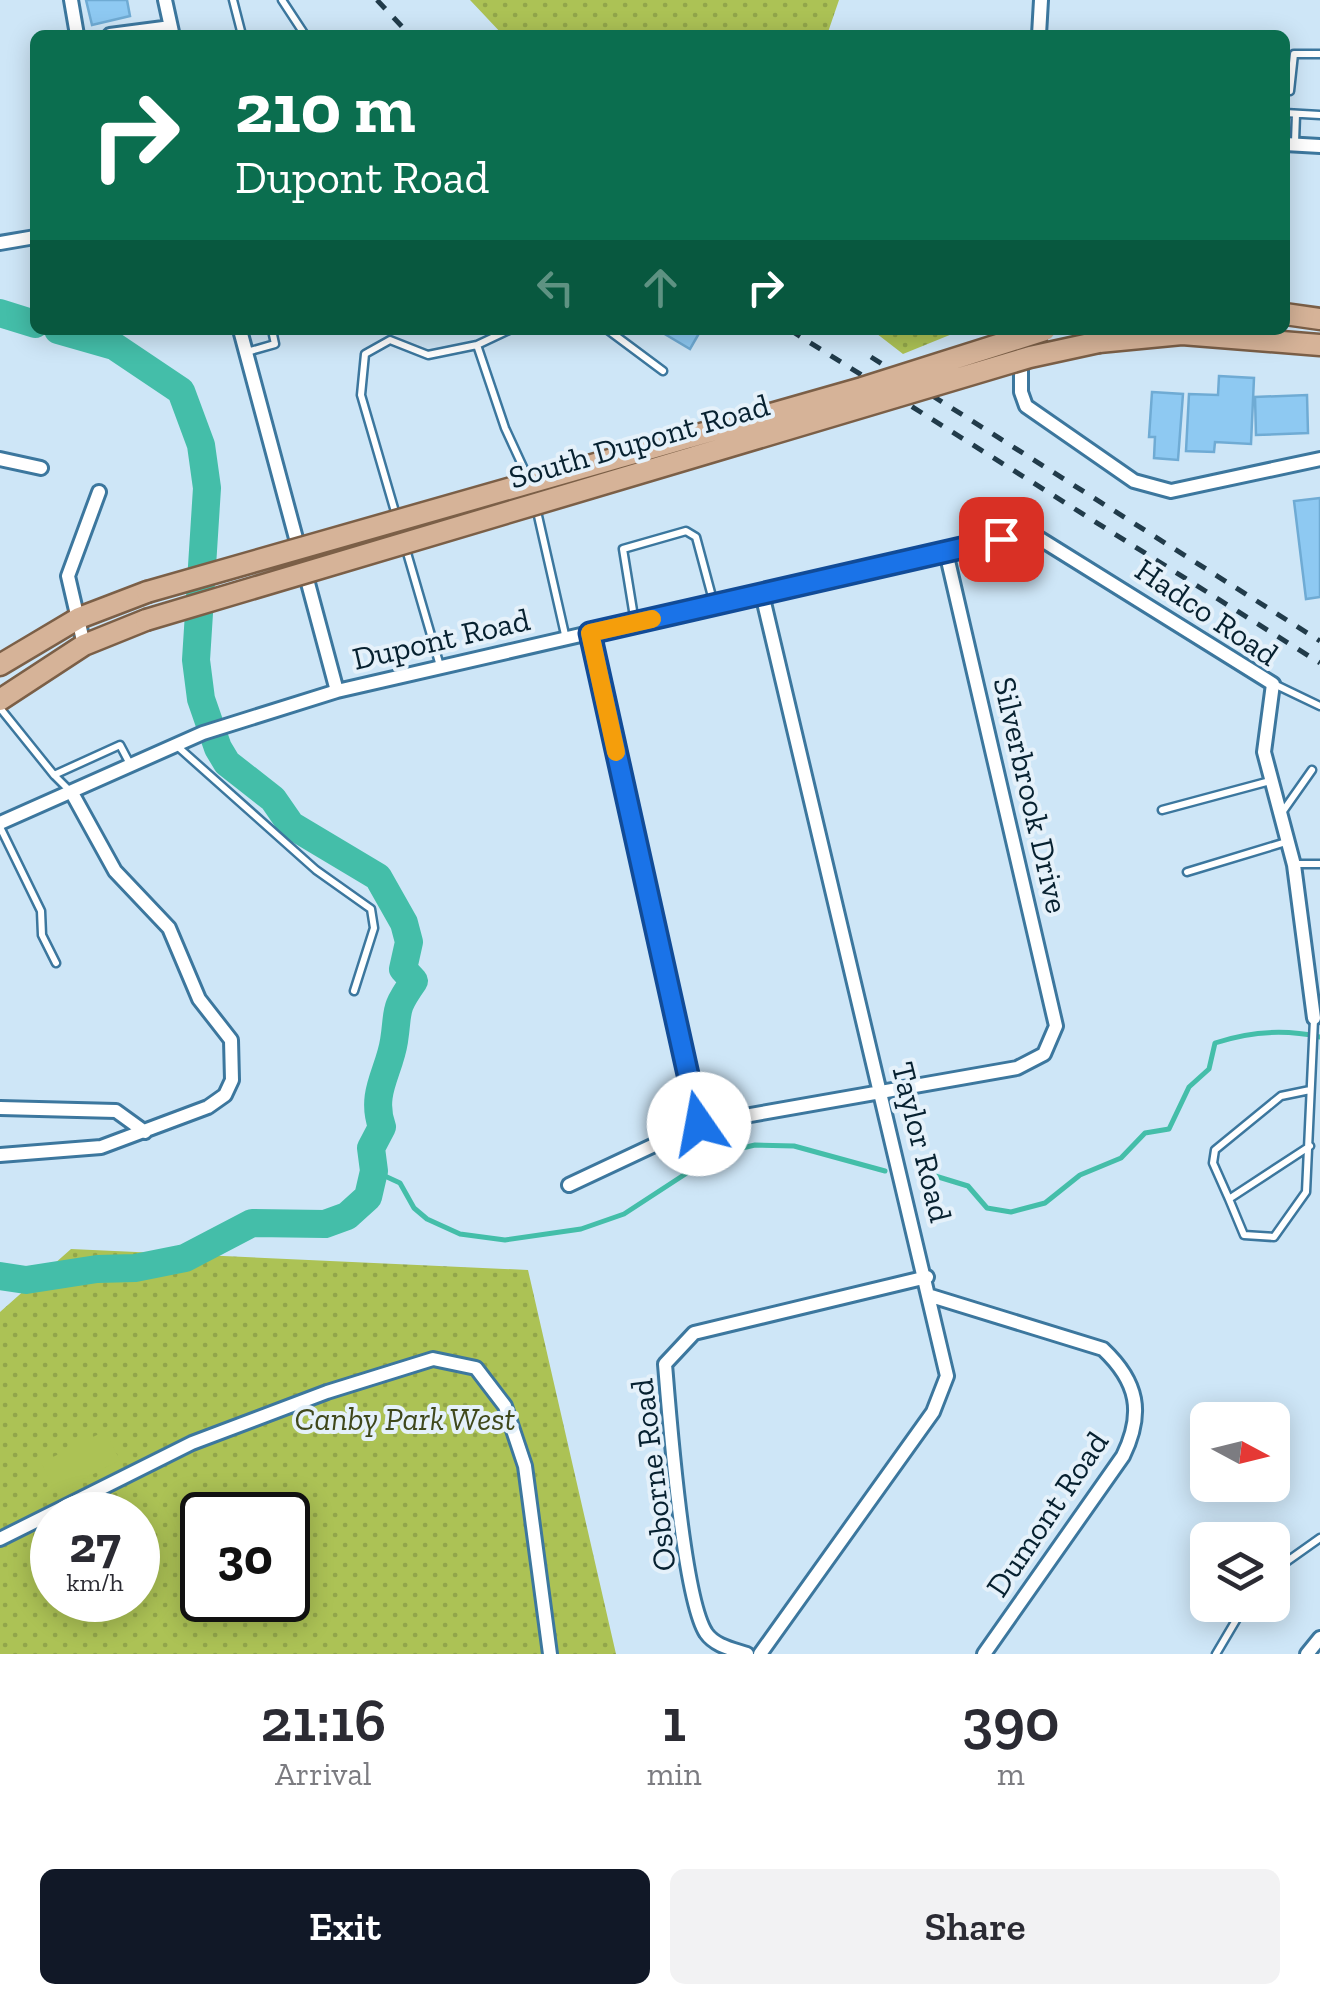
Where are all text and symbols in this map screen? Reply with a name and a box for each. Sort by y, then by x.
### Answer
text: 210 m [235,66,416,150]
icon: right [70,70,200,200]
text: Dupont Road [235,151,489,205]
icon: left [528,260,583,315]
icon: ahead [633,260,688,315]
icon: right [738,260,793,315]
street label: South Dupont Road [504,386,774,496]
pin [959,497,1044,582]
icon: arrive [974,512,1029,567]
street label: Hadco Road [1128,550,1286,674]
street label: Dupont Road [349,600,534,678]
street label: Silverbrook Drive [985,673,1077,917]
street label: Taylor Road [884,1058,960,1226]
position arrow [647,1072,751,1176]
street label: Osborne Road [622,1376,684,1573]
park label: Canby Park West [294,1400,516,1438]
north arrow [1190,1402,1290,1502]
map controls [1190,1402,1290,1622]
street label: Dumont Road [978,1424,1116,1604]
speed limit sign: 30 [180,1492,310,1622]
text: 27 [69,1515,121,1575]
button: layers [1190,1522,1290,1622]
text: km/h [66,1567,124,1597]
text: 21:16 [260,1684,386,1756]
text: 1 [662,1684,686,1756]
text: 390 [962,1684,1060,1756]
text: Arrival [275,1755,372,1793]
text: min [647,1755,702,1793]
text: m [997,1755,1025,1793]
button: Exit [40,1869,650,1984]
button: Share [670,1869,1280,1984]

